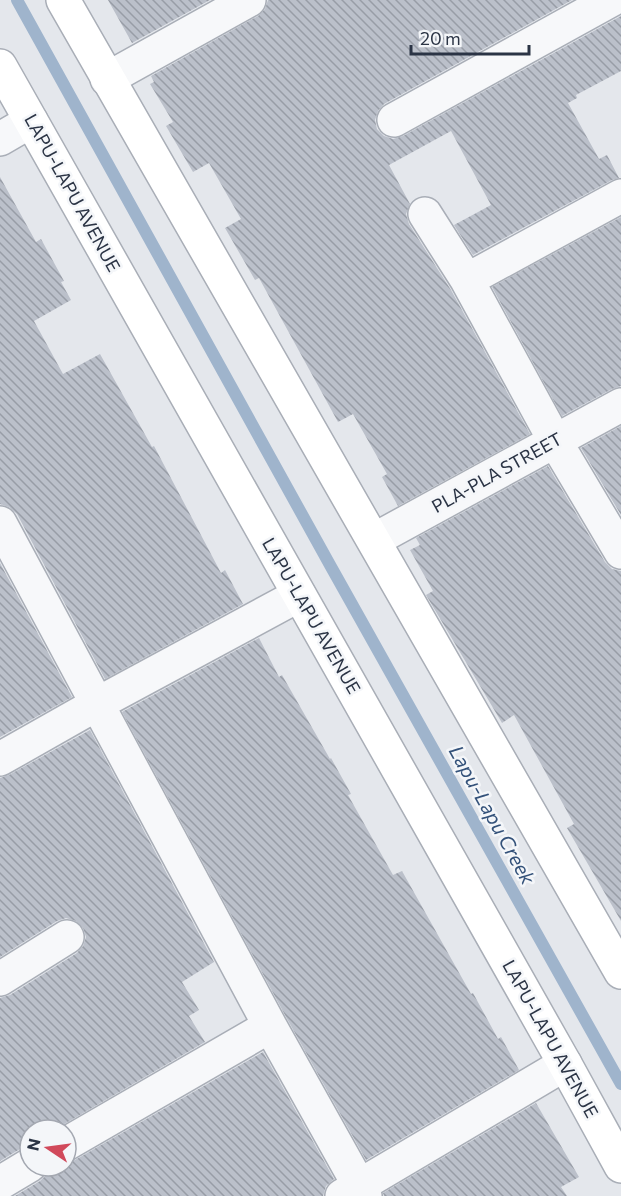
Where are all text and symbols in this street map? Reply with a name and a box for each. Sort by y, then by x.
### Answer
scale bar [411,18,530,56]
text: 20 m [420,27,461,49]
street label: LAPU-LAPU AVENUE [20,110,125,275]
street label: PLA-PLA STREET [428,427,566,517]
street label: LAPU-LAPU AVENUE [258,533,366,698]
water label: Lapu-Lapu Creek [445,741,542,889]
street label: LAPU-LAPU AVENUE [498,956,603,1121]
north arrow [18,1118,78,1178]
text: N [22,1137,44,1152]

